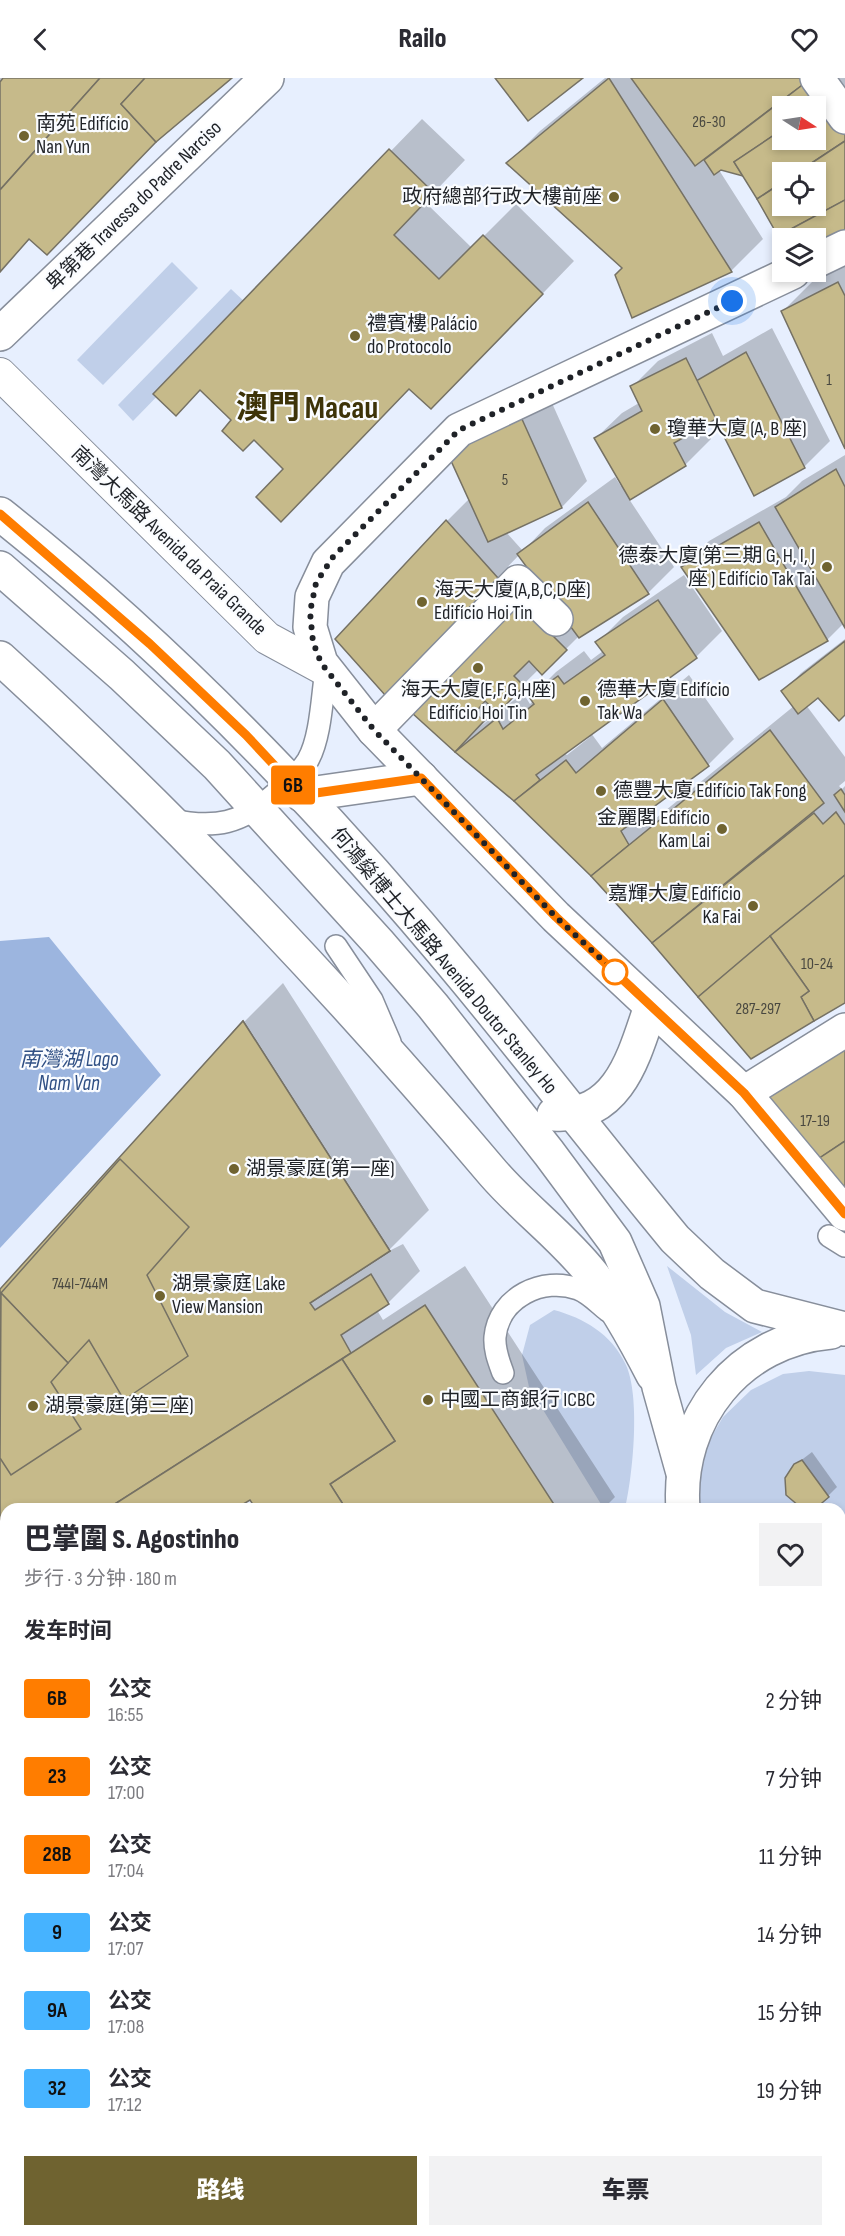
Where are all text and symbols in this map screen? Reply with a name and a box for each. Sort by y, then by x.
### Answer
icon: back [24,23,57,56]
text: Railo [398,23,447,55]
icon: heart [788,23,821,56]
north arrow [772,96,826,150]
map controls [772,96,826,282]
place label: 南苑 Edifício Nan Yun [36,112,129,159]
house number: 26-30 [692,113,726,132]
street label: 卑第巷 Travessa do Padre Narciso [41,116,227,296]
marker: 南苑 Edifício Nan Yun [17,129,31,143]
button: locate [772,162,826,216]
place label: 政府總部行政大樓前座 [402,185,602,209]
marker: 政府總部行政大樓前座 [607,190,621,204]
button: layers [772,228,826,282]
your location [717,286,747,316]
place label: 禮賓樓 Palácio do Protocolo [367,312,478,359]
marker: 禮賓樓 Palácio do Protocolo [348,329,362,343]
house number: 1 [826,371,832,390]
district label: 澳門 Macau [236,389,378,428]
place label: 瓊華大廈 (A, B 座) [667,417,807,441]
marker: 瓊華大廈 (A, B 座) [648,422,662,436]
street label: 南灣大馬路 Avenida da Praia Grande [66,441,272,641]
house number: 5 [502,471,508,490]
place label: 德泰大廈(第三期 G, H, I, J 座 ) Edifício Tak Tai [618,544,815,591]
marker: 德泰大廈(第三期 G, H, I, J 座 ) Edifício Tak Tai [820,560,834,574]
place label: 海天大廈(A,B,C,D座) Edifício Hoi Tin [434,578,591,625]
marker: 海天大廈(A,B,C,D座) Edifício Hoi Tin [415,595,429,609]
marker: 海天大廈(E,F,G,H座) Edifício Hoi Tin [471,661,485,675]
place label: 海天大廈(E,F,G,H座) Edifício Hoi Tin [400,678,556,725]
place label: 德華大廈 Edifício Tak Wa [597,678,730,725]
marker: 德華大廈 Edifício Tak Wa [578,694,592,708]
line badge: 6B [266,766,320,804]
text: 6B [283,773,303,798]
place label: 德豐大廈 Edifício Tak Fong [613,779,807,803]
marker: 德豐大廈 Edifício Tak Fong [594,784,608,798]
place label: 金麗閣 Edifício Kam Lai [597,806,710,853]
marker: 金麗閣 Edifício Kam Lai [715,822,729,836]
street label: 何鴻燊博士大馬路 Avenida Doutor Stanley Ho [326,823,562,1099]
place label: 嘉輝大廈 Edifício Ka Fai [608,882,741,929]
marker: 嘉輝大廈 Edifício Ka Fai [746,899,760,913]
house number: 10-24 [801,955,833,974]
unlabelled marker [602,959,628,985]
house number: 287-297 [735,1000,781,1019]
water label: 南灣湖 Lago Nam Van [19,1047,119,1096]
house number: 17-19 [800,1112,830,1131]
place label: 湖景豪庭(第一座) [246,1157,395,1181]
marker: 湖景豪庭(第一座) [227,1162,241,1176]
place label: 湖景豪庭 Lake View Mansion [172,1272,286,1319]
house number: 744I-744M [52,1275,108,1294]
marker: 湖景豪庭 Lake View Mansion [153,1289,167,1303]
place label: 中國工商銀行 ICBC [440,1388,596,1412]
marker: 中國工商銀行 ICBC [421,1393,435,1407]
place label: 湖景豪庭(第三座) [45,1394,194,1418]
marker: 湖景豪庭(第三座) [26,1399,40,1413]
text: 巴掌圍 S. Agostinho [24,1523,239,1556]
button: heart [759,1523,822,1586]
text: 步行 · 3 分钟 · 180 m [24,1567,177,1591]
text: 发车时间 [24,1618,112,1645]
text: 公交 [108,1676,152,1703]
text: 6B [47,1686,67,1711]
text: 2 分钟 [765,1688,822,1715]
text: 16:55 [108,1703,144,1727]
text: 公交 [108,1754,152,1781]
text: 23 [48,1764,66,1789]
text: 7 分钟 [766,1766,822,1793]
text: 17:00 [108,1781,144,1805]
text: 公交 [108,1832,152,1859]
text: 28B [42,1842,72,1867]
text: 11 分钟 [759,1844,822,1871]
text: 17:04 [108,1859,144,1883]
text: 公交 [108,1910,152,1937]
text: 9 [52,1920,62,1945]
text: 14 分钟 [758,1922,822,1949]
text: 17:07 [108,1937,143,1961]
text: 公交 [108,1988,152,2015]
text: 9A [47,1998,67,2023]
text: 15 分钟 [758,2000,822,2027]
text: 17:08 [108,2015,144,2039]
text: 公交 [108,2066,152,2093]
text: 32 [48,2076,66,2101]
text: 19 分钟 [757,2078,822,2105]
text: 17:12 [108,2093,142,2117]
button: 路线 [24,2156,417,2225]
button: 车票 [429,2156,822,2225]

